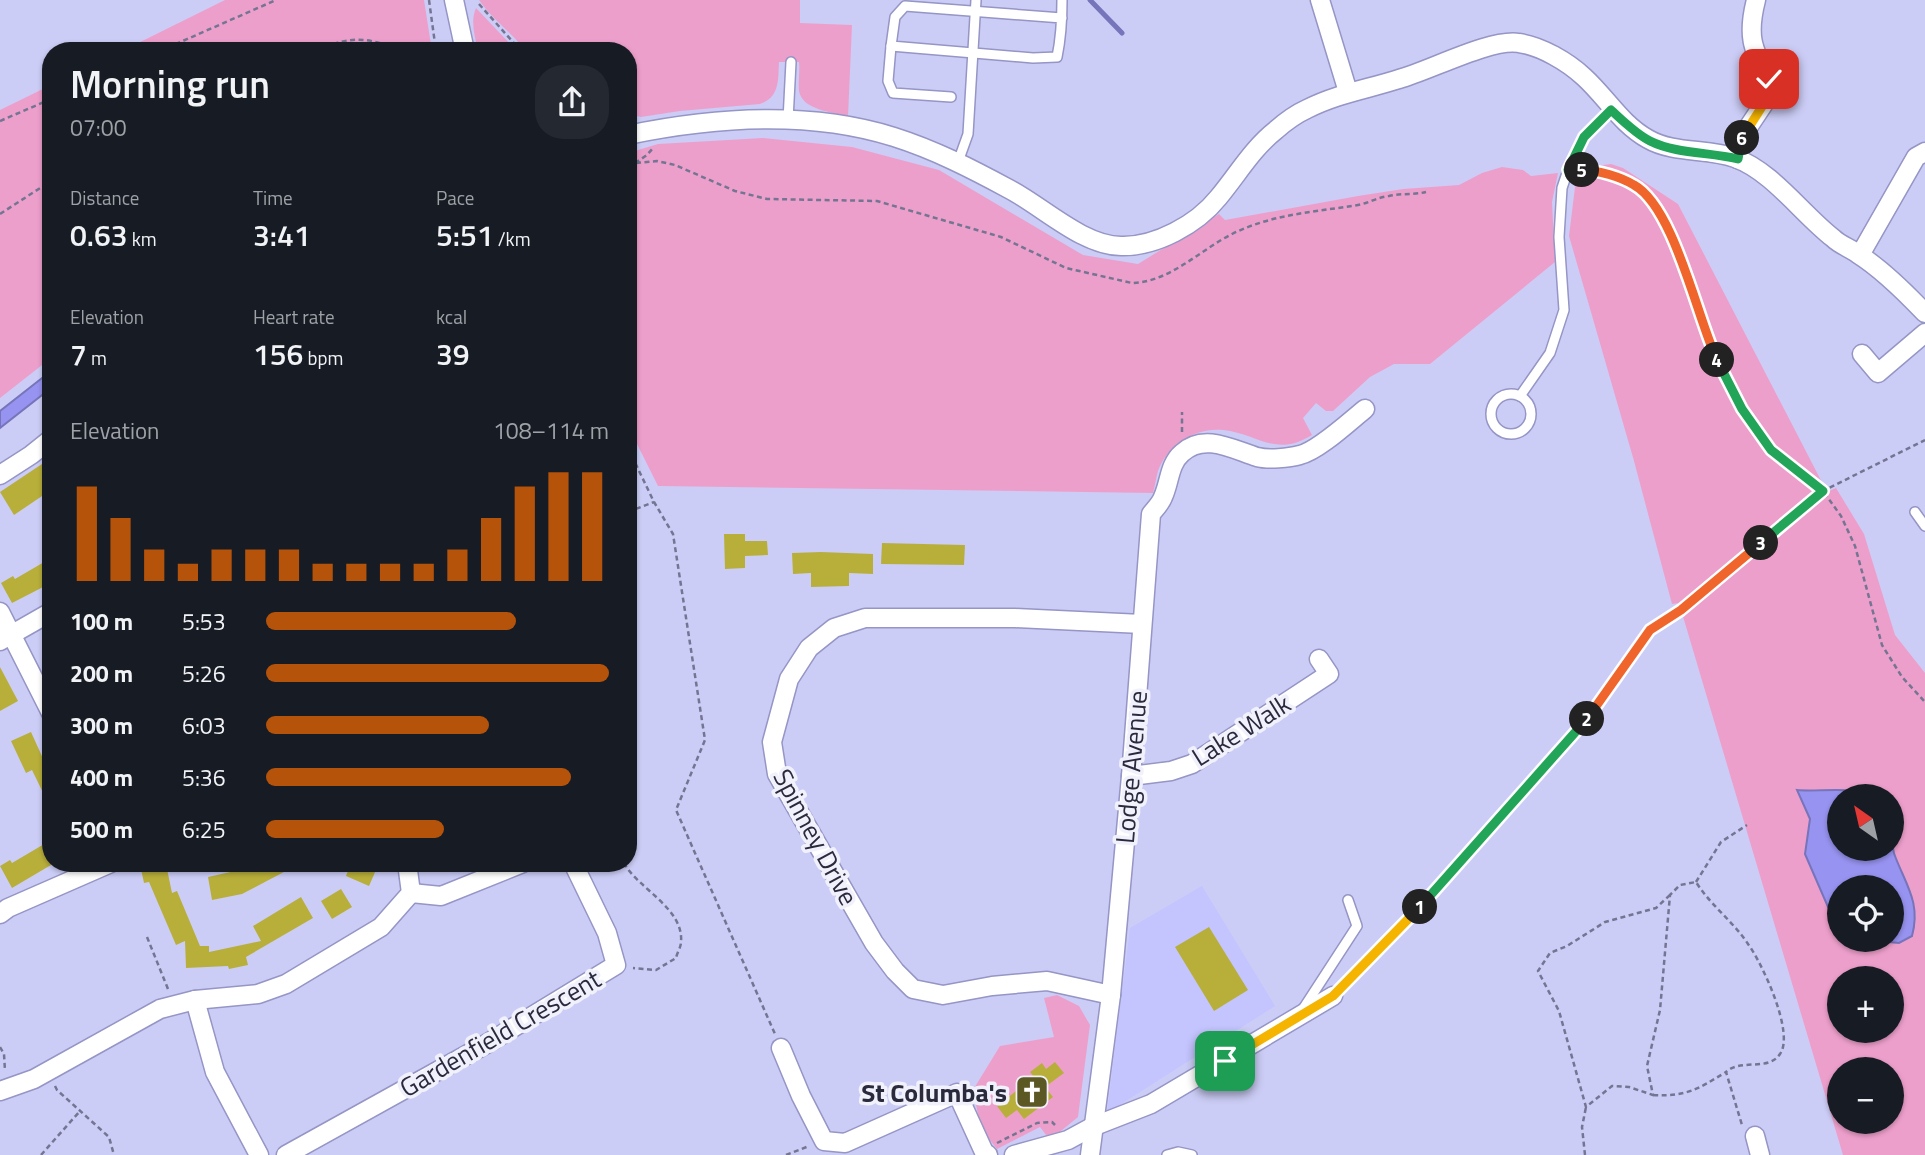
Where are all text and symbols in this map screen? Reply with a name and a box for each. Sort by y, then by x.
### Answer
pin [1739,49,1799,109]
text: Morning run [70,55,270,113]
icon: check [1750,60,1788,98]
button: share [535,65,609,139]
text: 07:00 [70,110,127,145]
pin: 6 [1724,120,1760,156]
text: 6 [1736,123,1747,152]
pin: 5 [1564,152,1600,188]
text: 5 [1576,155,1587,184]
text: Distance [70,183,139,212]
text: Time [253,183,293,212]
text: Pace [436,183,474,212]
text: 0.63 [70,212,128,258]
text: 3:41 [253,212,311,258]
text: 5:51 [436,212,494,258]
text: km [128,224,157,253]
text: /km [494,224,531,253]
text: Elevation [70,302,144,331]
text: Heart rate [253,302,335,331]
text: kcal [436,302,467,331]
text: 7 [70,331,87,377]
text: 156 [253,331,303,377]
text: 39 [436,331,470,377]
pin: 4 [1700,342,1734,378]
text: m [87,343,107,372]
text: bpm [303,343,343,372]
text: 4 [1711,345,1722,374]
text: Elevation [70,413,159,448]
text: 108–114 m [493,413,609,448]
pin: 3 [1744,526,1778,560]
text: 3 [1755,528,1766,557]
text: 100 m [70,604,133,639]
text: 5:53 [182,604,226,639]
text: 200 m [70,656,133,691]
text: 5:26 [182,656,226,691]
street label: Lake Walk [1184,684,1298,776]
street label: Lodge Avenue [1105,689,1157,845]
pin: 2 [1570,702,1604,736]
text: 2 [1581,704,1592,733]
text: 300 m [70,708,133,743]
text: 6:03 [182,708,226,743]
text: 400 m [70,760,133,795]
text: 5:36 [182,760,226,795]
street label: Spinney Drive [764,762,868,912]
north arrow [1827,784,1904,861]
map controls [1827,784,1904,1134]
text: 500 m [70,812,133,847]
text: 6:25 [182,812,226,847]
button: locate [1827,875,1904,952]
pin: 1 [1402,890,1438,925]
text: 1 [1414,892,1425,921]
street label: Gardenfield Crescent [392,959,608,1107]
button: + [1827,966,1904,1043]
pin [1195,1031,1255,1091]
icon: arrive [1206,1042,1244,1080]
button: − [1827,1057,1904,1134]
place label: St Columba's [861,1073,1007,1112]
church icon: St Columba's [1013,1073,1051,1111]

